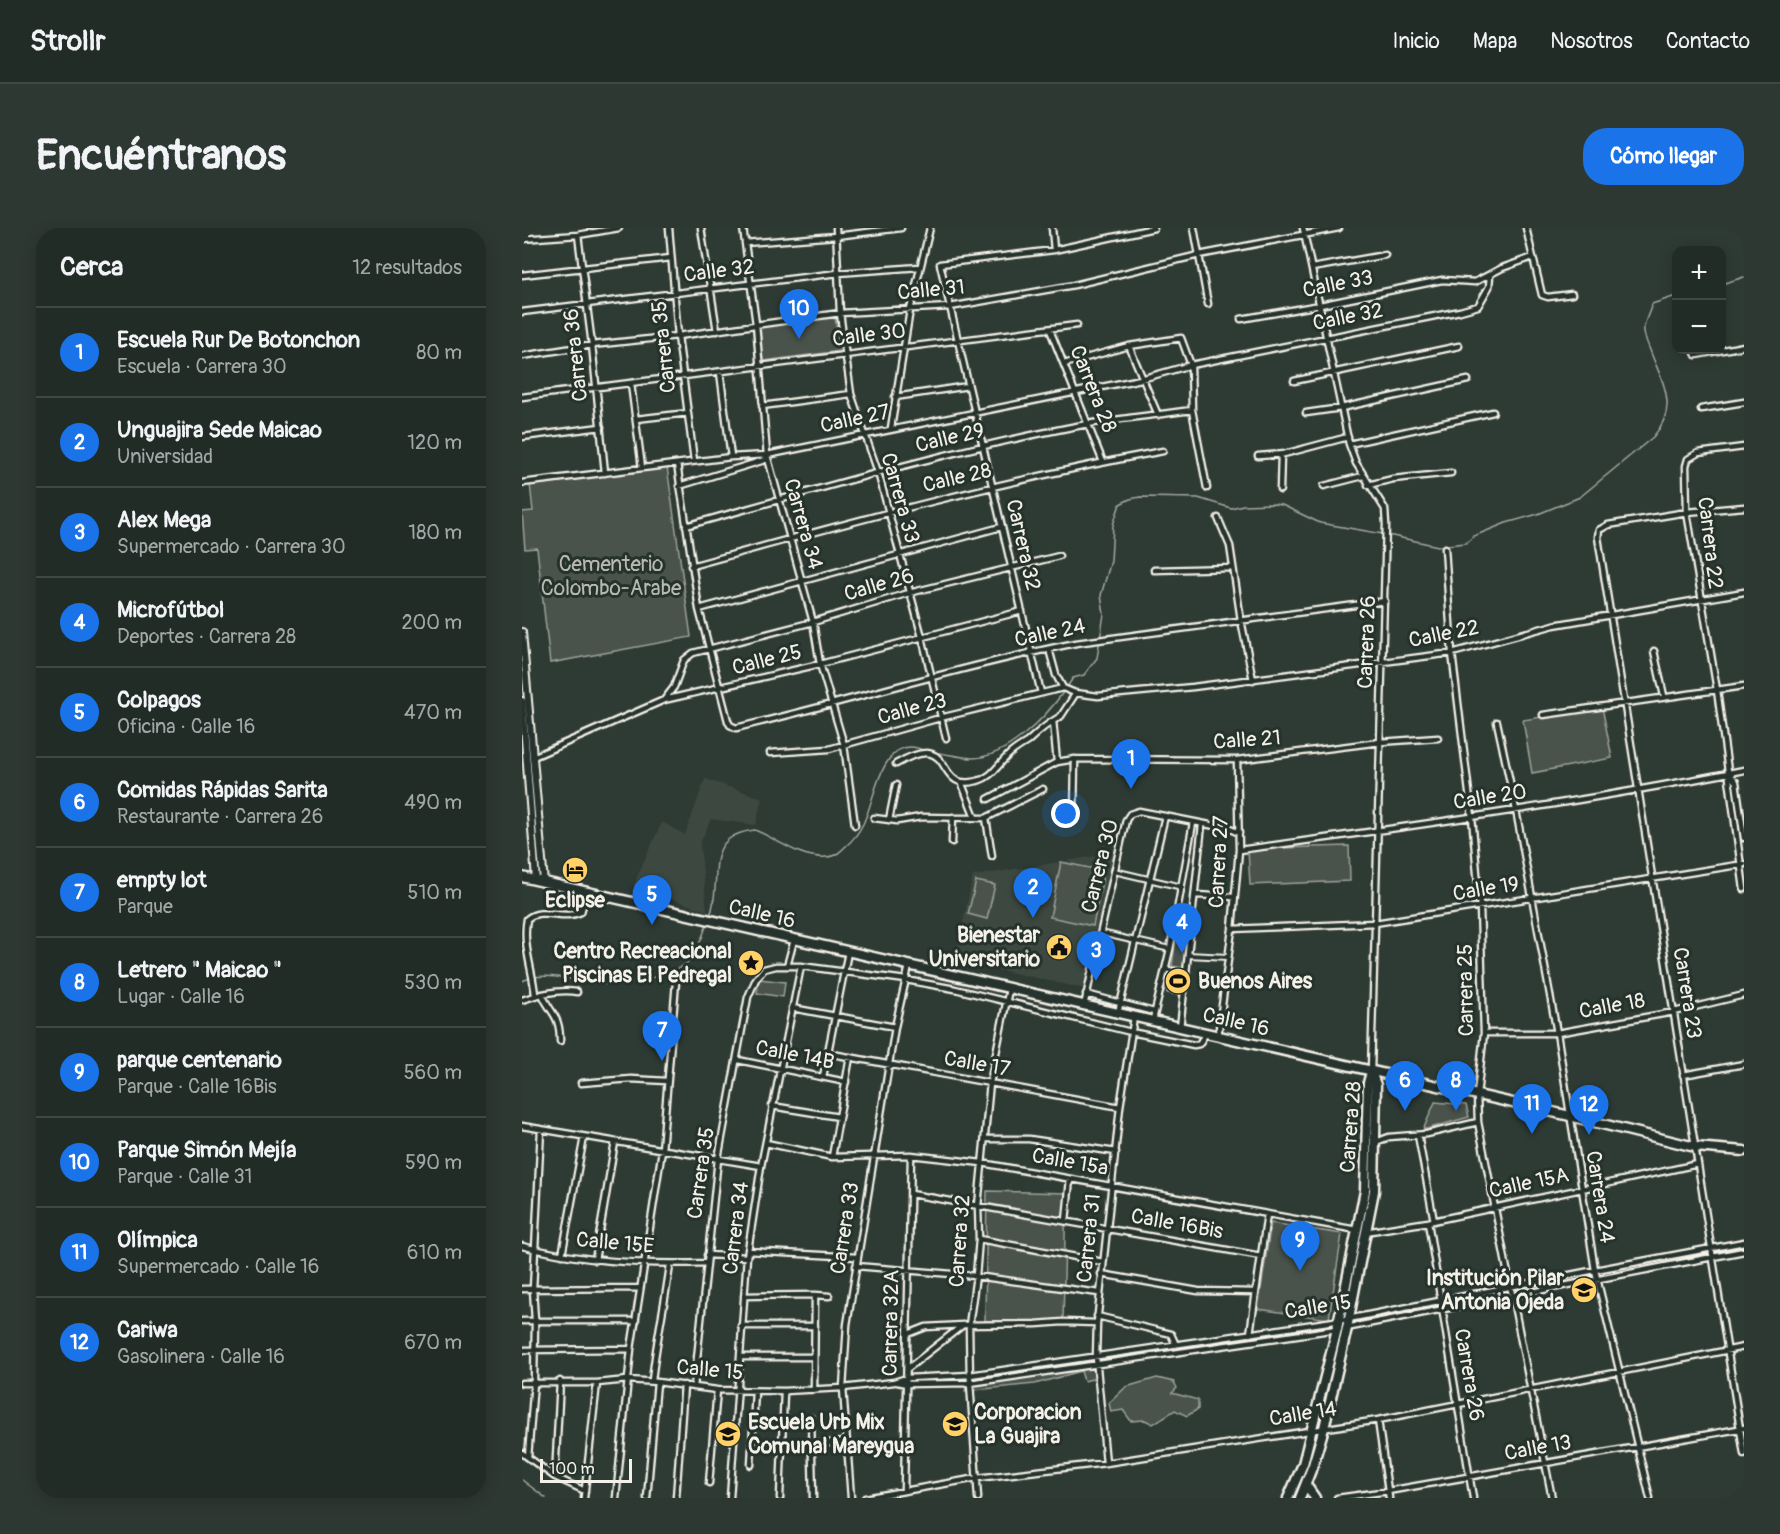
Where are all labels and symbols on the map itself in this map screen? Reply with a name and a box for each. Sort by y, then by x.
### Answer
street label: Calle 32 [682,253,756,289]
street label: Calle 33 [1301,264,1375,304]
street label: Calle 31 [896,274,966,306]
pin: 10 [780,290,818,339]
street label: Calle 32 [1311,297,1385,337]
street label: Carrera 35 [646,300,682,394]
street label: Carrera 36 [558,307,594,403]
street label: Calle 30 [831,317,907,353]
street label: Carrera 28 [1063,341,1123,437]
street label: Calle 27 [818,398,892,440]
street label: Calle 29 [913,417,987,459]
street label: Carrera 33 [874,450,926,546]
street label: Calle 28 [920,457,994,499]
street label: Carrera 34 [777,475,829,573]
street label: Carrera 22 [1691,495,1729,591]
street label: Carrera 32 [999,497,1047,593]
park label: Cementerio Colombo-Arabe [541,551,682,602]
street label: Calle 26 [841,562,917,608]
street label: Carrera 26 [1352,595,1382,689]
street label: Calle 24 [1012,612,1088,654]
street label: Calle 22 [1407,614,1481,654]
street label: Calle 25 [729,638,805,682]
street label: Calle 23 [874,687,950,731]
street label: Calle 21 [1212,724,1282,756]
pin: 1 [1112,740,1150,789]
street label: Calle 20 [1451,778,1529,816]
your location [1051,799,1080,828]
street label: Carrera 27 [1203,815,1235,909]
street label: Carrera 30 [1075,816,1125,916]
hotel icon: Eclipse [560,855,590,885]
pin: 2 [1014,868,1052,918]
street label: Calle 19 [1451,870,1521,908]
pin: 5 [632,876,672,925]
place label: Eclipse [545,887,606,914]
street label: Calle 16 [726,893,798,935]
pin: 4 [1162,904,1202,953]
place label: Bienestar Universitario [929,922,1041,973]
public building icon: Bienestar Universitario [1044,932,1074,962]
pin: 3 [1076,932,1116,981]
place label: Centro Recreacional Piscinas El Pedregal [554,938,732,989]
street label: Carrera 25 [1452,943,1480,1037]
street label: Carrera 23 [1666,945,1708,1041]
place icon: Centro Recreacional Piscinas El Pedregal [736,948,766,978]
sports icon: Buenos Aires [1163,966,1193,996]
place label: Buenos Aires [1198,968,1313,995]
street label: Calle 18 [1577,987,1647,1025]
street label: Calle 16 [1200,1001,1272,1043]
pin: 7 [642,1012,682,1061]
street label: Calle 14B [753,1034,837,1076]
street label: Calle 17 [942,1045,1012,1083]
pin: 6 [1386,1062,1424,1111]
pin: 8 [1436,1062,1476,1111]
street label: Carrera 28 [1334,1080,1368,1174]
pin: 11 [1512,1084,1552,1134]
pin: 12 [1570,1086,1608,1135]
street label: Carrera 35 [681,1125,721,1221]
street label: Calle 15a [1030,1142,1110,1182]
street label: Carrera 24 [1579,1149,1621,1245]
street label: Calle 15A [1487,1161,1571,1205]
street label: Carrera 34 [717,1180,755,1276]
street label: Carrera 33 [824,1180,866,1276]
street label: Carrera 31 [1071,1192,1107,1284]
street label: Carrera 32 [943,1194,977,1288]
street label: Calle 16Bis [1129,1203,1226,1245]
pin: 9 [1280,1222,1320,1271]
street label: Calle 15E [575,1226,655,1260]
place label: Institución Pilar Antonia Ojeda [1426,1265,1564,1316]
street label: Carrera 32A [877,1269,905,1377]
school or university icon: Institución Pilar Antonia Ojeda [1569,1275,1599,1305]
street label: Calle 15 [1283,1288,1353,1326]
street label: Carrera 26 [1448,1327,1490,1423]
street label: Calle 15 [675,1354,745,1386]
street label: Calle 14 [1267,1395,1339,1433]
place label: Corporacion La Guajira [974,1399,1082,1450]
place label: Escuela Urb Mix Comunal Mareygua [748,1409,914,1460]
school or university icon: Corporacion La Guajira [940,1409,970,1439]
school or university icon: Escuela Urb Mix Comunal Mareygua [713,1419,743,1449]
street label: Calle 13 [1502,1429,1574,1467]
scale bar [540,1456,632,1484]

